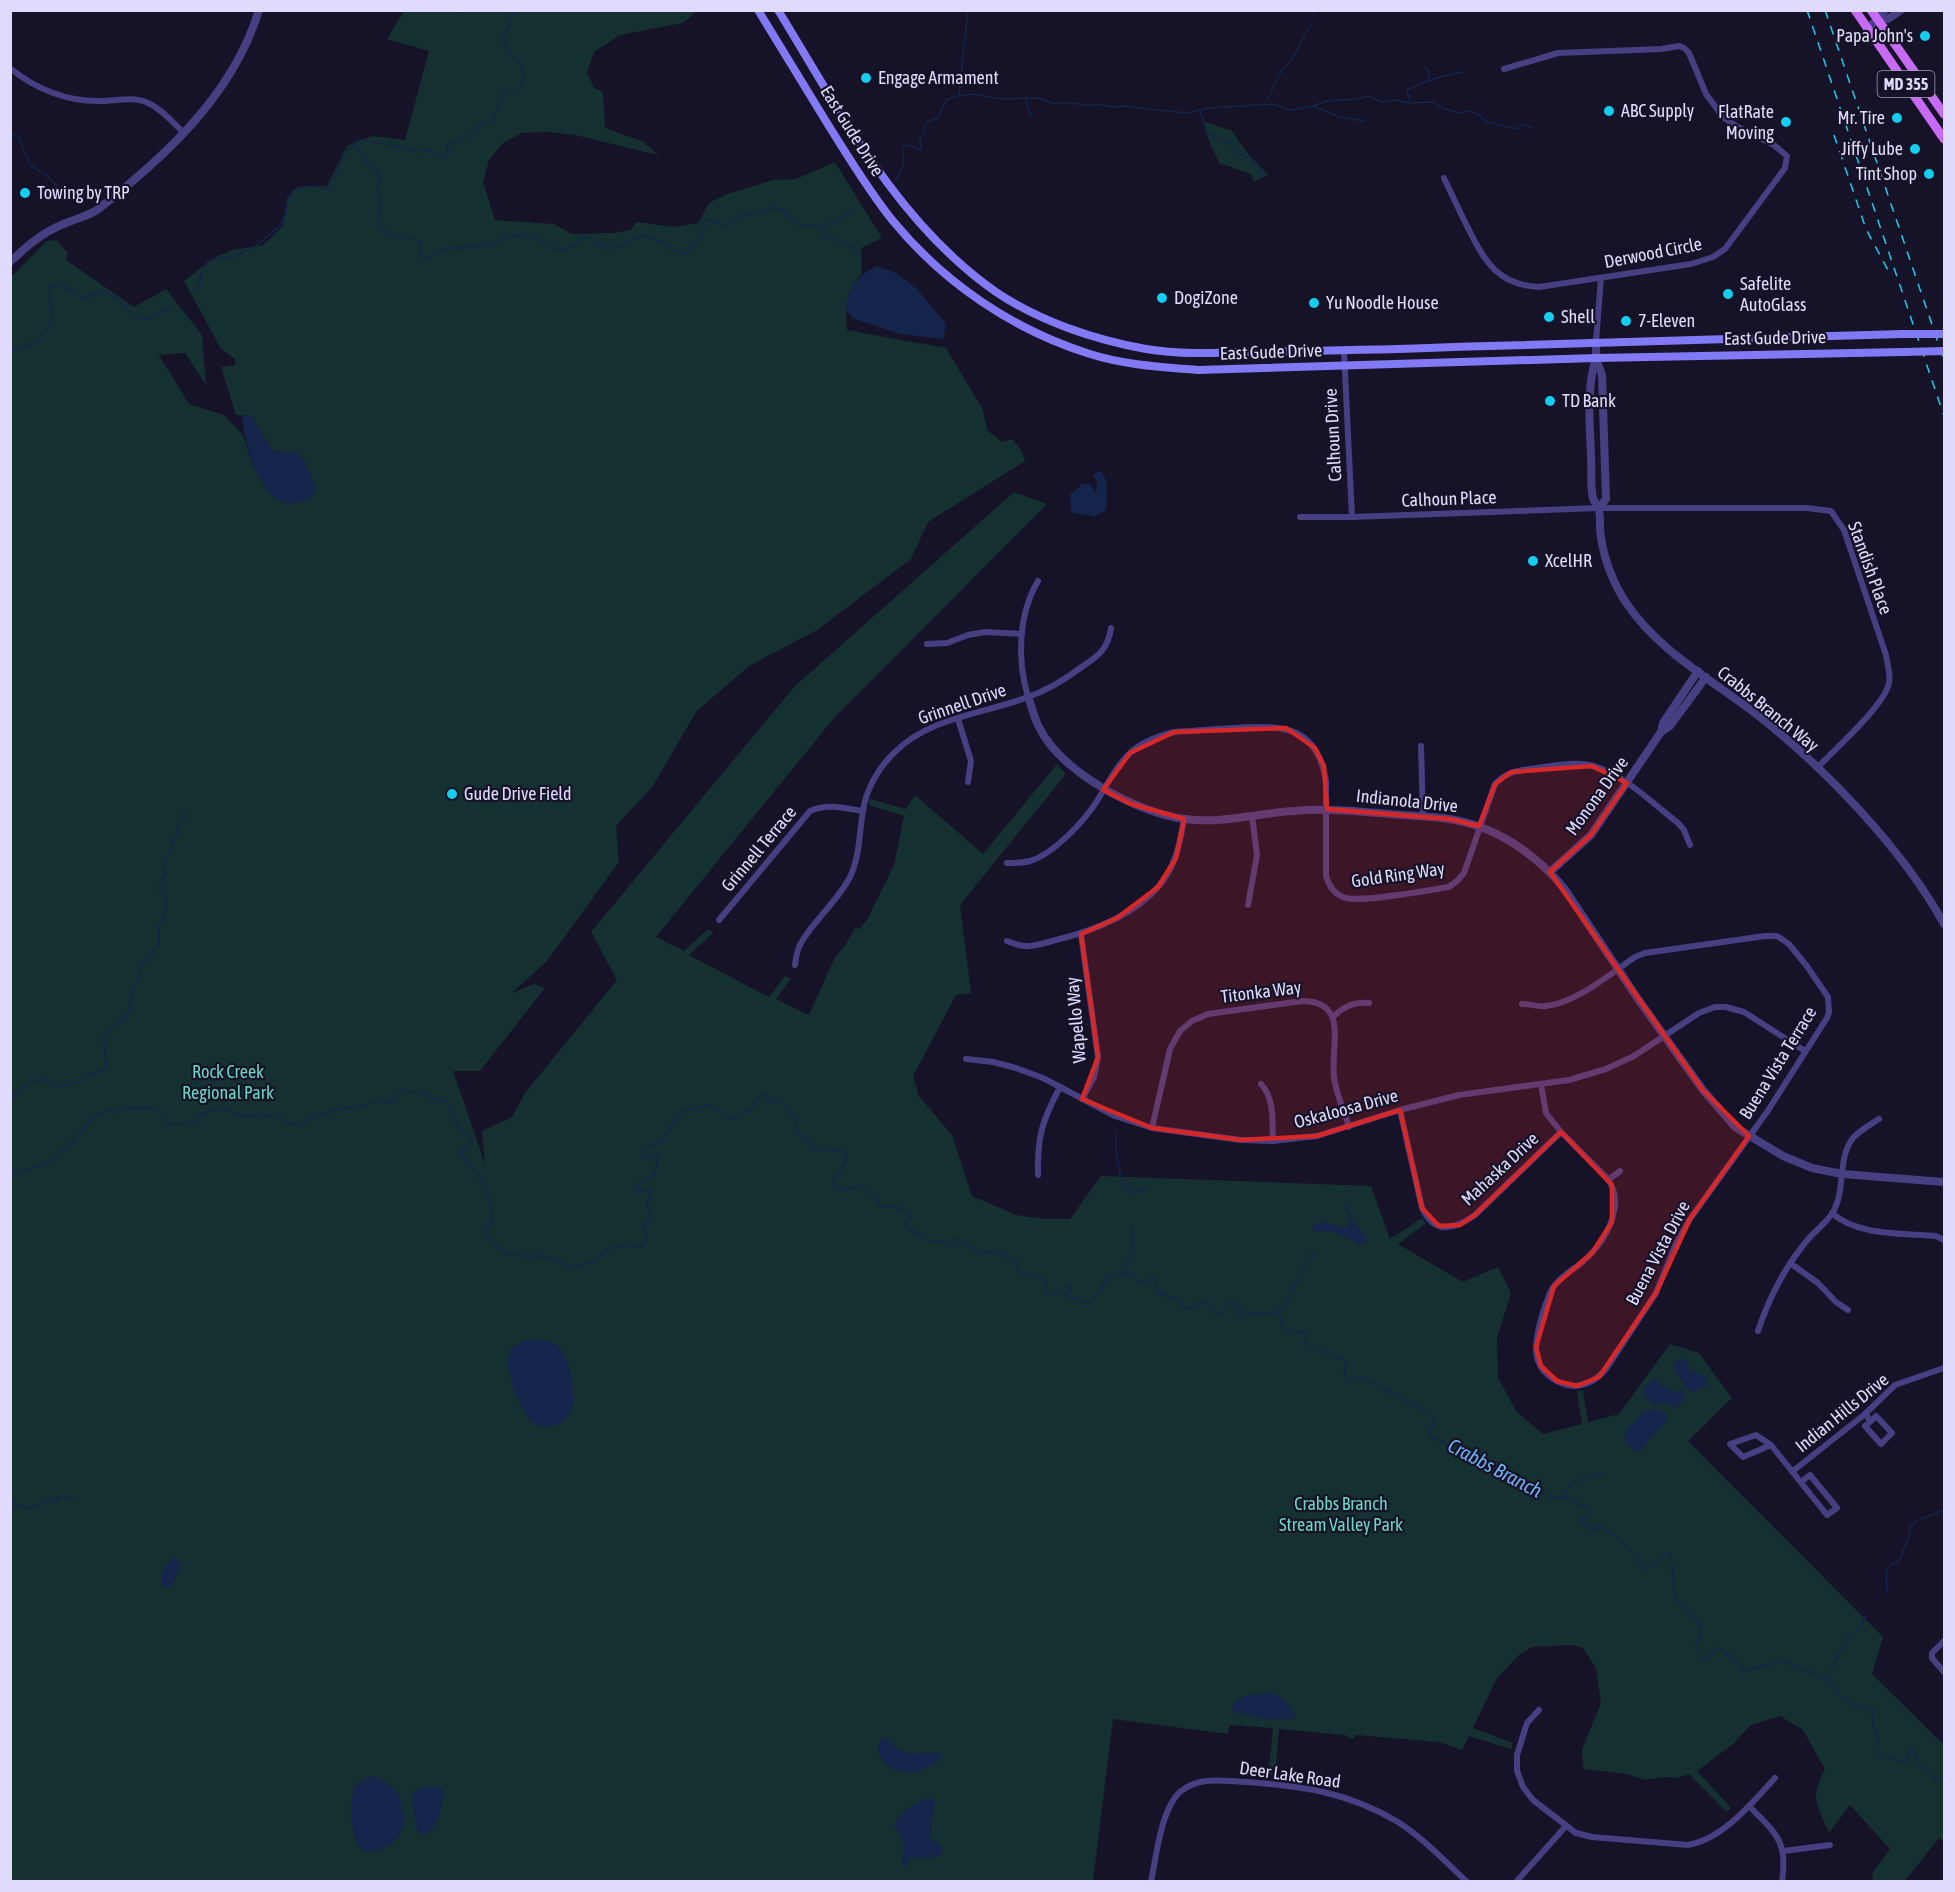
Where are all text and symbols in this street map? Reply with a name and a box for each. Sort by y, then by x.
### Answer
place label: Papa John's [1836,25,1913,46]
marker: Papa John's [1918,29,1932,43]
place label: Engage Armament [878,67,999,88]
marker: Engage Armament [859,71,873,85]
road number: MD 355 [1878,71,1934,97]
street label: East Gude Drive [816,82,888,180]
place label: ABC Supply [1621,100,1694,121]
place label: FlatRate Moving [1718,101,1774,143]
marker: ABC Supply [1602,104,1616,118]
place label: Mr. Tire [1838,107,1885,128]
marker: Mr. Tire [1890,111,1904,125]
marker: FlatRate Moving [1779,115,1793,129]
place label: Jiffy Lube [1841,138,1903,159]
marker: Jiffy Lube [1908,142,1922,156]
place label: Tint Shop [1856,163,1917,184]
marker: Tint Shop [1922,167,1936,181]
place label: Towing by TRP [37,182,130,203]
marker: Towing by TRP [18,186,32,200]
street label: Derwood Circle [1602,233,1704,272]
place label: Safelite AutoGlass [1740,273,1806,315]
place label: DogiZone [1174,287,1238,308]
marker: Safelite AutoGlass [1721,287,1735,301]
marker: DogiZone [1155,291,1169,305]
place label: Yu Noodle House [1326,292,1439,313]
marker: Yu Noodle House [1307,296,1321,310]
place label: Shell [1561,306,1595,327]
marker: Shell [1542,310,1556,324]
place label: 7-Eleven [1638,310,1695,331]
marker: 7-Eleven [1619,314,1633,328]
street label: East Gude Drive [1724,326,1826,349]
street label: East Gude Drive [1219,339,1323,364]
street label: Calhoun Drive [1320,388,1345,482]
place label: TD Bank [1562,390,1616,411]
marker: TD Bank [1543,394,1557,408]
street label: Calhoun Place [1401,486,1497,511]
street label: Standish Place [1844,519,1897,617]
place label: XcelHR [1545,550,1592,571]
marker: XcelHR [1526,554,1540,568]
street label: Crabbs Branch Way [1714,661,1823,756]
street label: Grinnell Drive [915,679,1009,728]
street label: Monona Drive [1561,752,1632,839]
place label: Gude Drive Field [464,783,572,804]
street label: Indianola Drive [1355,785,1459,816]
marker: Gude Drive Field [445,787,459,801]
street label: Grinnell Terrace [717,802,800,896]
street label: Gold Ring Way [1350,858,1446,891]
street label: Wapello Way [1061,976,1090,1064]
street label: Titonka Way [1219,976,1302,1007]
street label: Buena Vista Terrace [1735,1003,1821,1123]
park label: Rock Creek Regional Park [182,1061,274,1103]
street label: Oskaloosa Drive [1292,1085,1400,1132]
street label: Mahaska Drive [1457,1128,1543,1210]
street label: Buena Vista Drive [1621,1197,1694,1309]
street label: Indian Hills Drive [1791,1369,1892,1456]
water label: Crabbs Branch [1444,1433,1546,1502]
park label: Crabbs Branch Stream Valley Park [1279,1493,1403,1535]
street label: Deer Lake Road [1238,1757,1342,1792]

